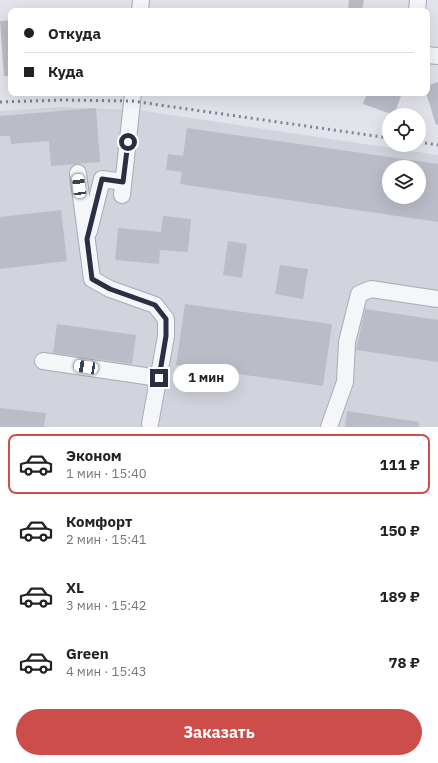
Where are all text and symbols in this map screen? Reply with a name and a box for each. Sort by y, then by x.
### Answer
text: Откуда [48,24,101,43]
text: Куда [48,62,84,81]
map controls [382,108,426,204]
button: locate [382,108,426,152]
route start [119,133,137,151]
button: layers [382,160,426,204]
car [71,173,87,199]
car [73,359,99,375]
callout: 1 мин [173,364,239,392]
route end [150,369,168,387]
text: 1 мин [188,369,224,386]
icon: car [18,446,54,482]
text: Эконом [66,446,122,465]
text: 111 ₽ [380,455,420,474]
text: 1 мин · 15:40 [66,465,147,482]
icon: car [18,512,54,548]
text: Комфорт [66,512,132,531]
text: 150 ₽ [380,521,420,540]
text: 2 мин · 15:41 [66,531,147,548]
icon: car [18,578,54,614]
text: XL [66,578,84,597]
text: 189 ₽ [380,587,420,606]
text: 3 мин · 15:42 [66,597,147,614]
icon: car [18,644,54,680]
text: Green [66,644,109,663]
text: 78 ₽ [389,653,420,672]
text: 4 мин · 15:43 [66,663,147,680]
button: Заказать [16,709,422,755]

